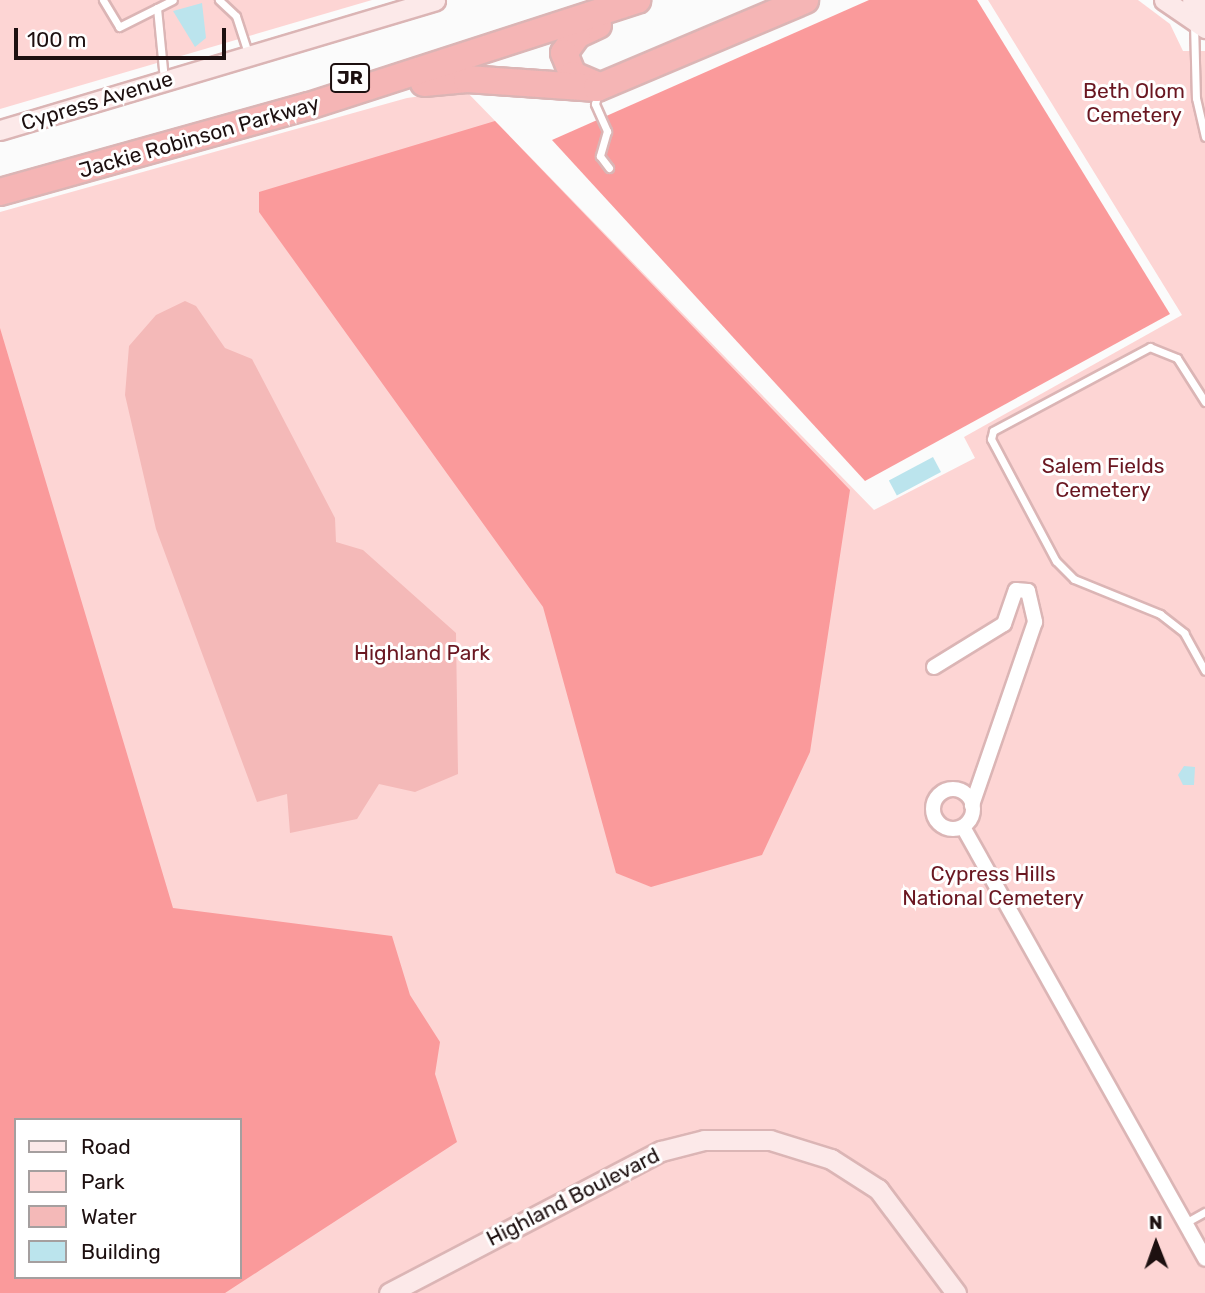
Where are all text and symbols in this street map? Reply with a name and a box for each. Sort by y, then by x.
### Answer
scale bar [18,14,229,58]
text: 100 m [27,27,86,52]
road number: JR [329,62,371,94]
street label: Cypress Avenue [18,66,176,136]
park label: Beth Olom Cemetery [1083,78,1185,128]
street label: Jackie Robinson Parkway [76,91,322,183]
park label: Salem Fields Cemetery [1042,453,1164,503]
park label: Highland Park [354,640,490,666]
park label: Cypress Hills National Cemetery [902,861,1084,911]
legend [14,1118,242,1279]
text: Road [81,1134,131,1159]
street label: Highland Boulevard [482,1142,664,1252]
text: Park [81,1169,125,1194]
text: Water [81,1204,137,1229]
north arrow [1121,1209,1191,1279]
text: N [1149,1211,1163,1234]
text: Building [81,1239,161,1264]

